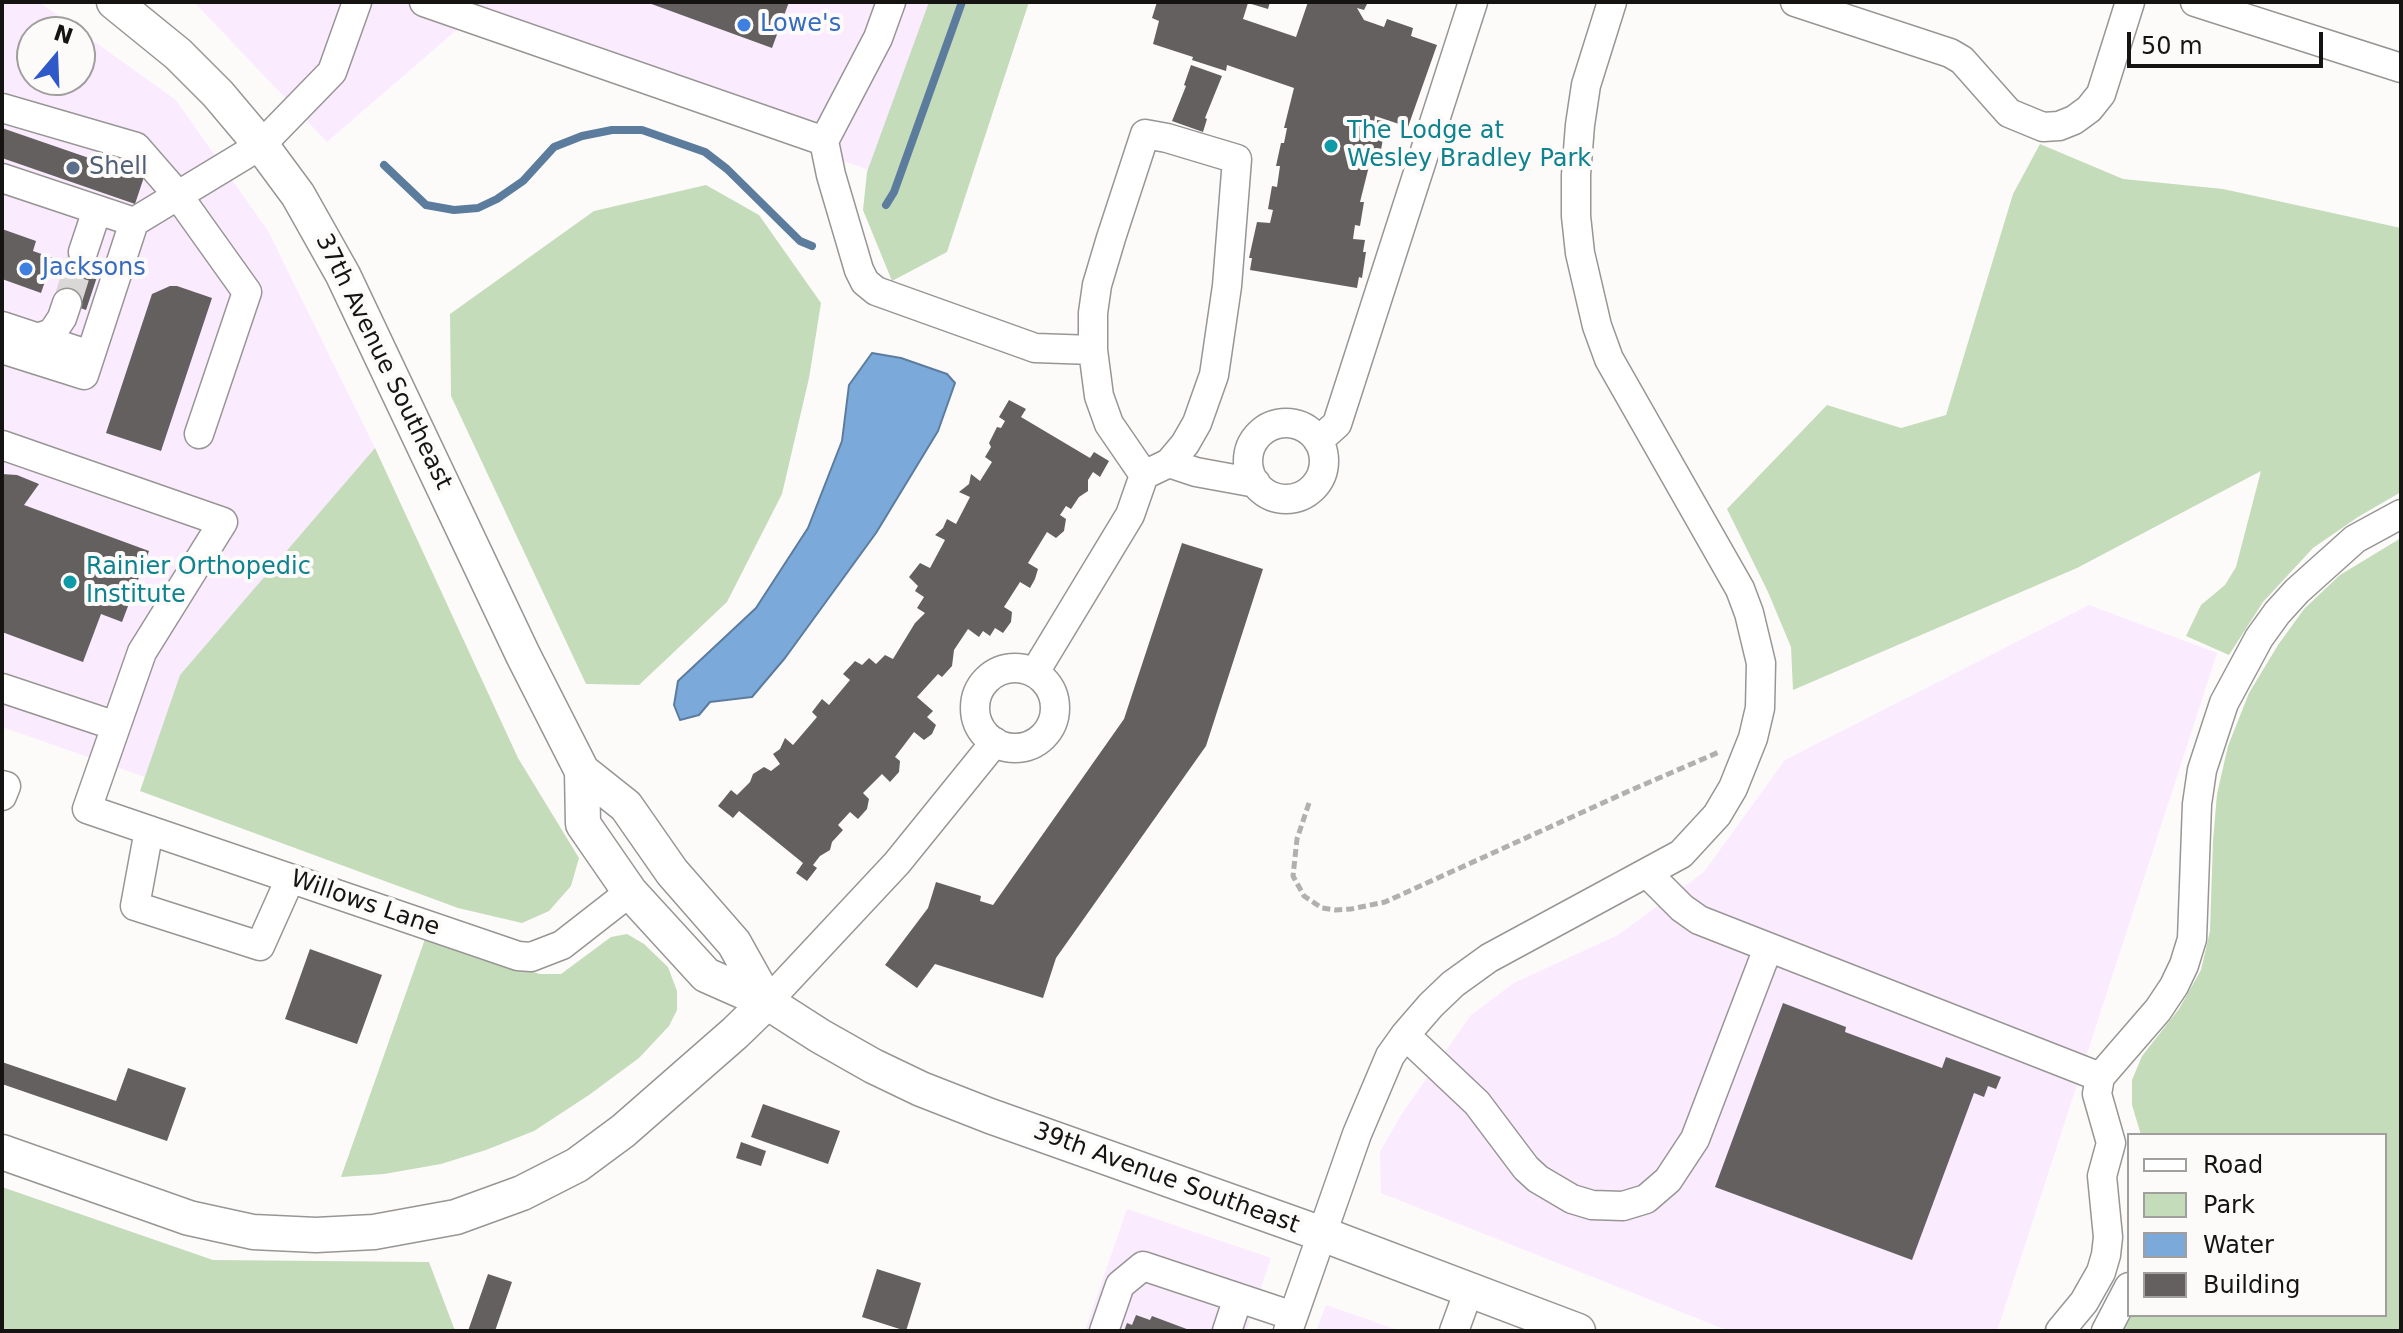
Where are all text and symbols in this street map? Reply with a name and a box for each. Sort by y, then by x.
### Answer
place label: Lowe's [760,11,841,39]
north arrow [16,16,96,96]
marker: Lowe's [735,16,753,34]
scale bar [2131,16,2327,66]
text: N [51,20,76,50]
text: 50 m [2141,32,2203,60]
place label: The Lodge at Wesley Bradley Park [1347,118,1591,174]
marker: The Lodge at Wesley Bradley Park [1322,137,1340,155]
place label: Shell [89,154,148,182]
marker: Shell [64,159,82,177]
street label: 37th Avenue Southeast [309,230,457,494]
place label: Jacksons [42,255,146,283]
marker: Jacksons [17,260,35,278]
place label: Rainier Orthopedic Institute [86,554,311,610]
marker: Rainier Orthopedic Institute [61,573,79,591]
street label: Willows Lane [287,865,443,943]
street label: 39th Avenue Southeast [1029,1117,1303,1241]
legend [2127,1133,2387,1317]
text: Road [2203,1151,2263,1179]
text: Park [2203,1191,2255,1219]
text: Water [2203,1231,2274,1259]
text: Building [2203,1271,2300,1299]

